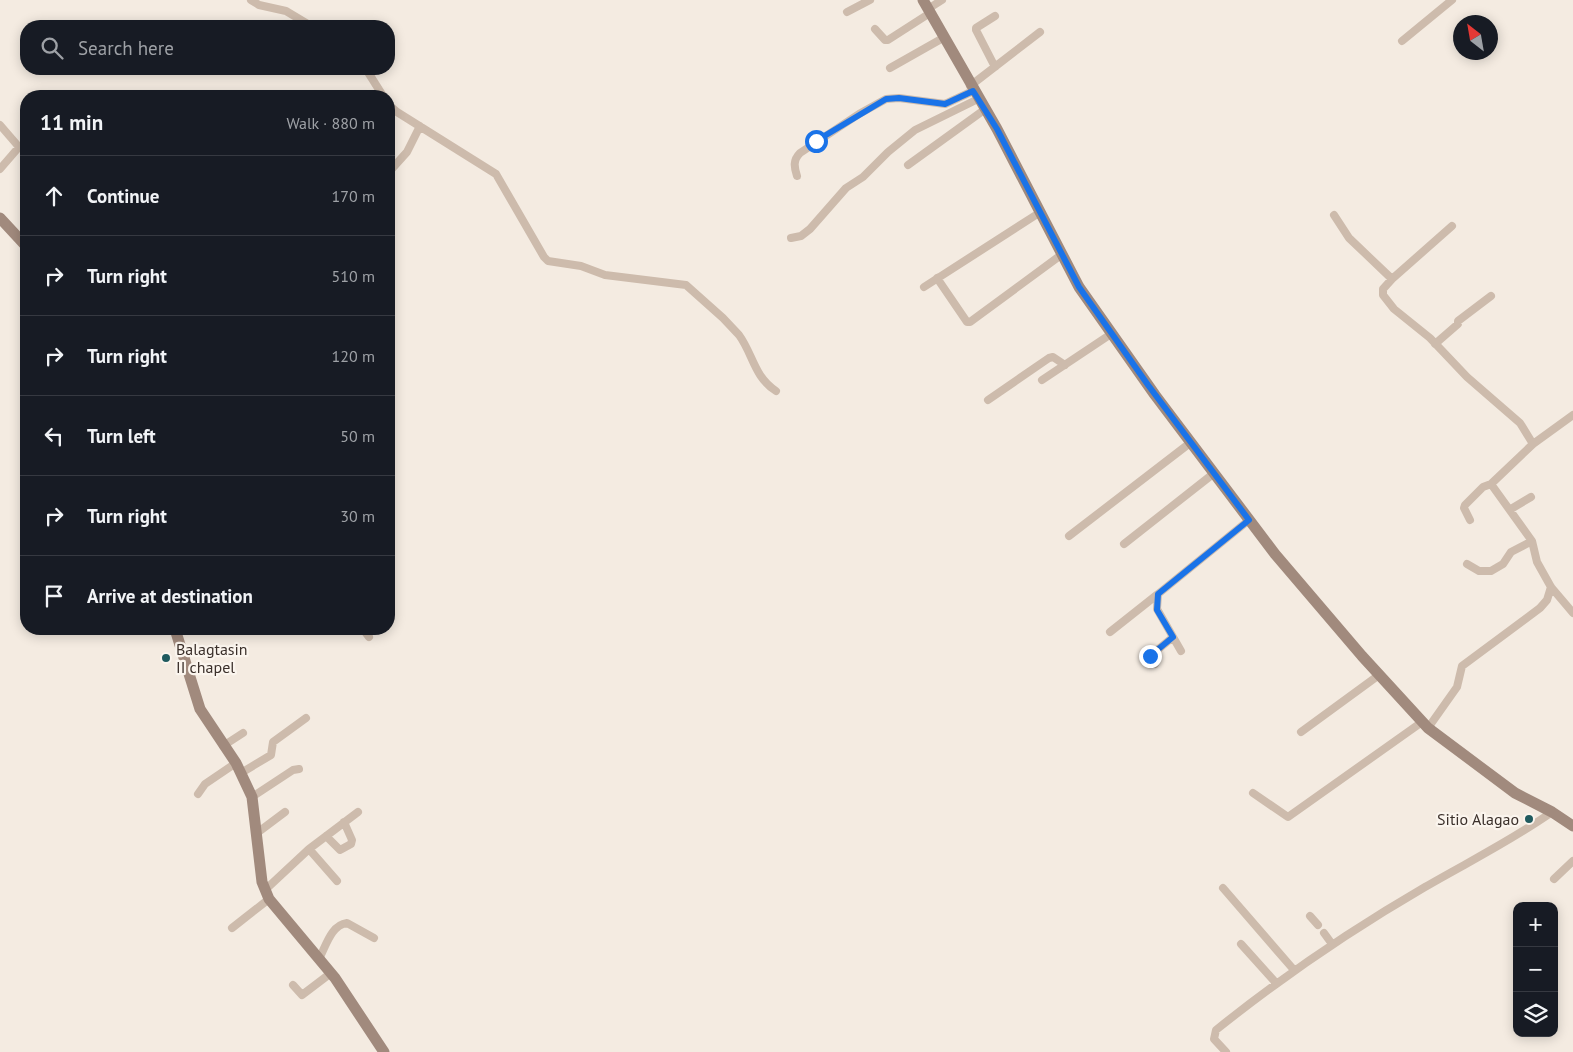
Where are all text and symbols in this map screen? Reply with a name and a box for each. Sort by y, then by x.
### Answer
north arrow [1453,15,1498,60]
search box [20,20,395,75]
icon: search [38,34,66,62]
text: Search here [78,36,174,60]
text: 11 min [40,109,103,136]
text: Walk · 880 m [286,113,375,133]
route start [805,130,828,153]
icon: ahead [40,182,68,210]
text: Continue [87,184,159,208]
text: 170 m [332,186,375,206]
icon: right [40,262,68,290]
text: Turn right [87,264,167,288]
text: 510 m [332,266,375,286]
icon: right [40,342,68,370]
text: Turn right [87,344,167,368]
text: 120 m [332,346,375,366]
icon: left [40,422,68,450]
text: Turn left [87,424,156,448]
text: 50 m [340,426,375,446]
icon: right [40,502,68,530]
text: Turn right [87,504,167,528]
text: 30 m [340,506,375,526]
icon: arrive [40,582,68,610]
text: Arrive at destination [87,584,253,608]
place label: Balagtasin II chapel [176,639,248,677]
route end [1139,645,1162,668]
marker: Balagtasin II chapel [160,652,172,664]
place label: Sitio Alagao [1437,809,1519,829]
marker: Sitio Alagao [1523,813,1535,825]
map controls [1513,902,1558,1037]
button: + [1513,902,1558,947]
button: − [1513,947,1558,992]
button: layers [1513,992,1558,1037]

